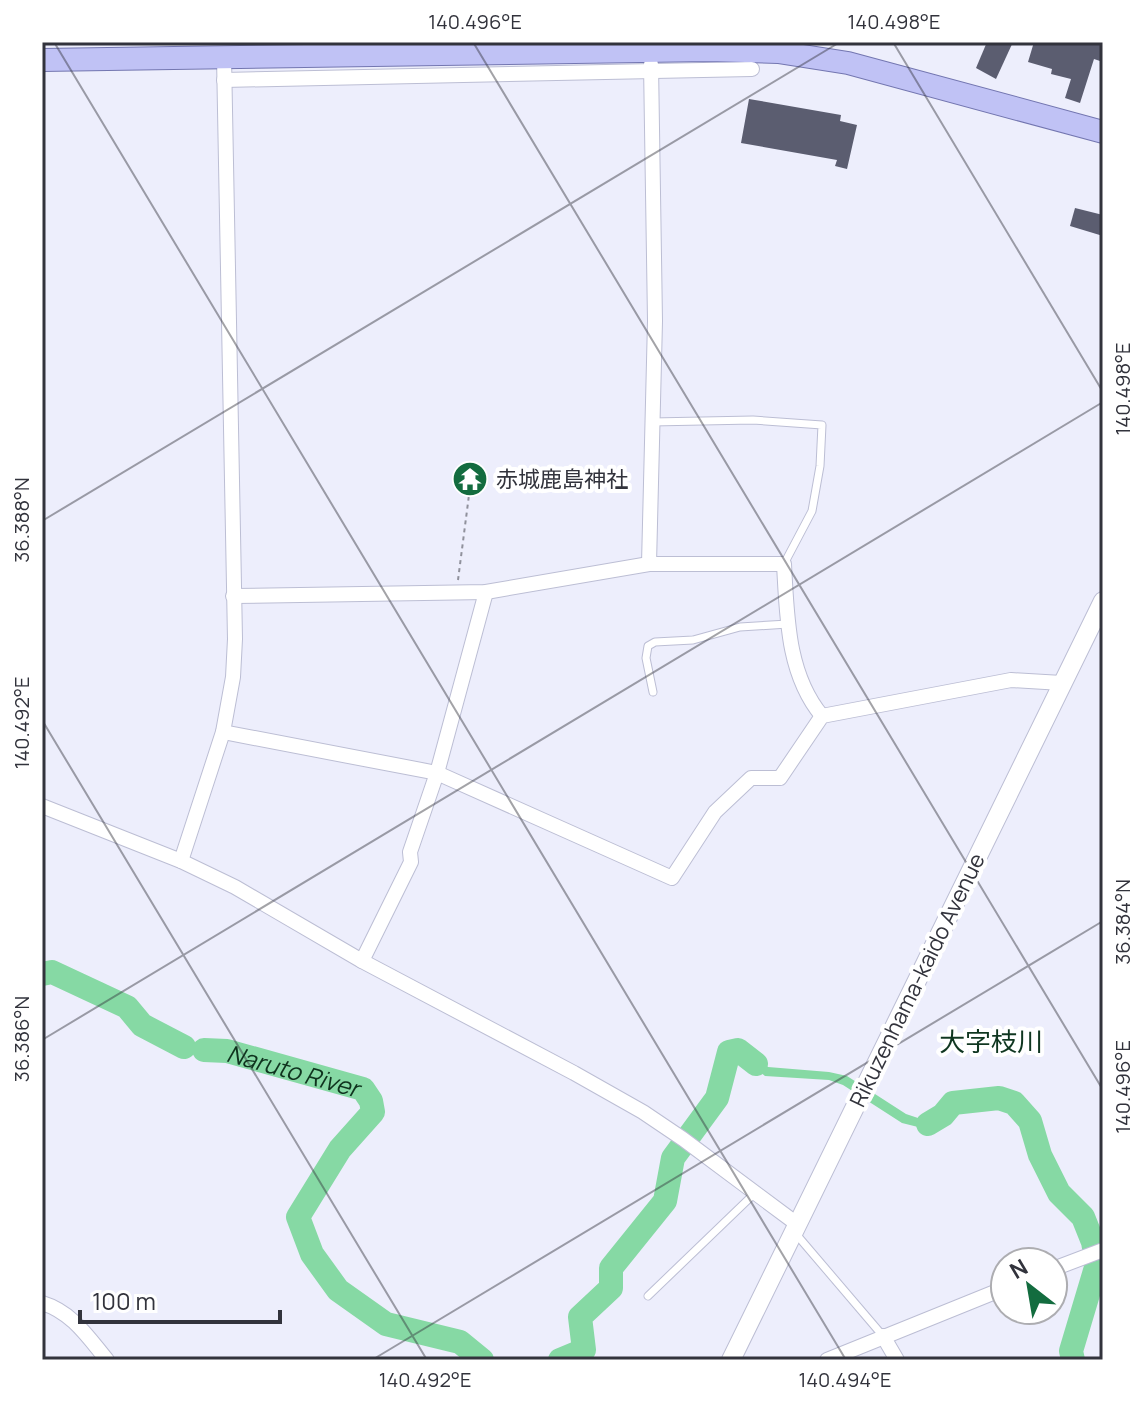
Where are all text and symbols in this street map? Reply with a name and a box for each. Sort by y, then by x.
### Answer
text: 140.496°E [428,8,522,35]
text: 140.498°E [848,8,940,35]
text: 140.498°E [1109,343,1136,435]
temple icon: 赤城鹿島神社 [451,460,489,498]
place label: 赤城鹿島神社 [496,464,628,494]
text: 36.388°N [8,477,35,563]
text: 140.492°E [8,677,35,769]
street label: Rikuzenhama-kaido Avenue [842,848,992,1112]
text: 36.384°N [1109,879,1136,965]
text: 36.386°N [8,996,35,1082]
district label: 大字枝川 [939,1023,1043,1059]
water label: Naruto River [223,1035,367,1105]
text: 140.496°E [1109,1040,1136,1134]
north arrow [989,1246,1069,1326]
text: N [1004,1252,1033,1286]
scale bar [80,1274,280,1324]
text: 100 m [92,1284,156,1317]
text: 140.492°E [379,1366,471,1393]
text: 140.494°E [798,1366,892,1393]

